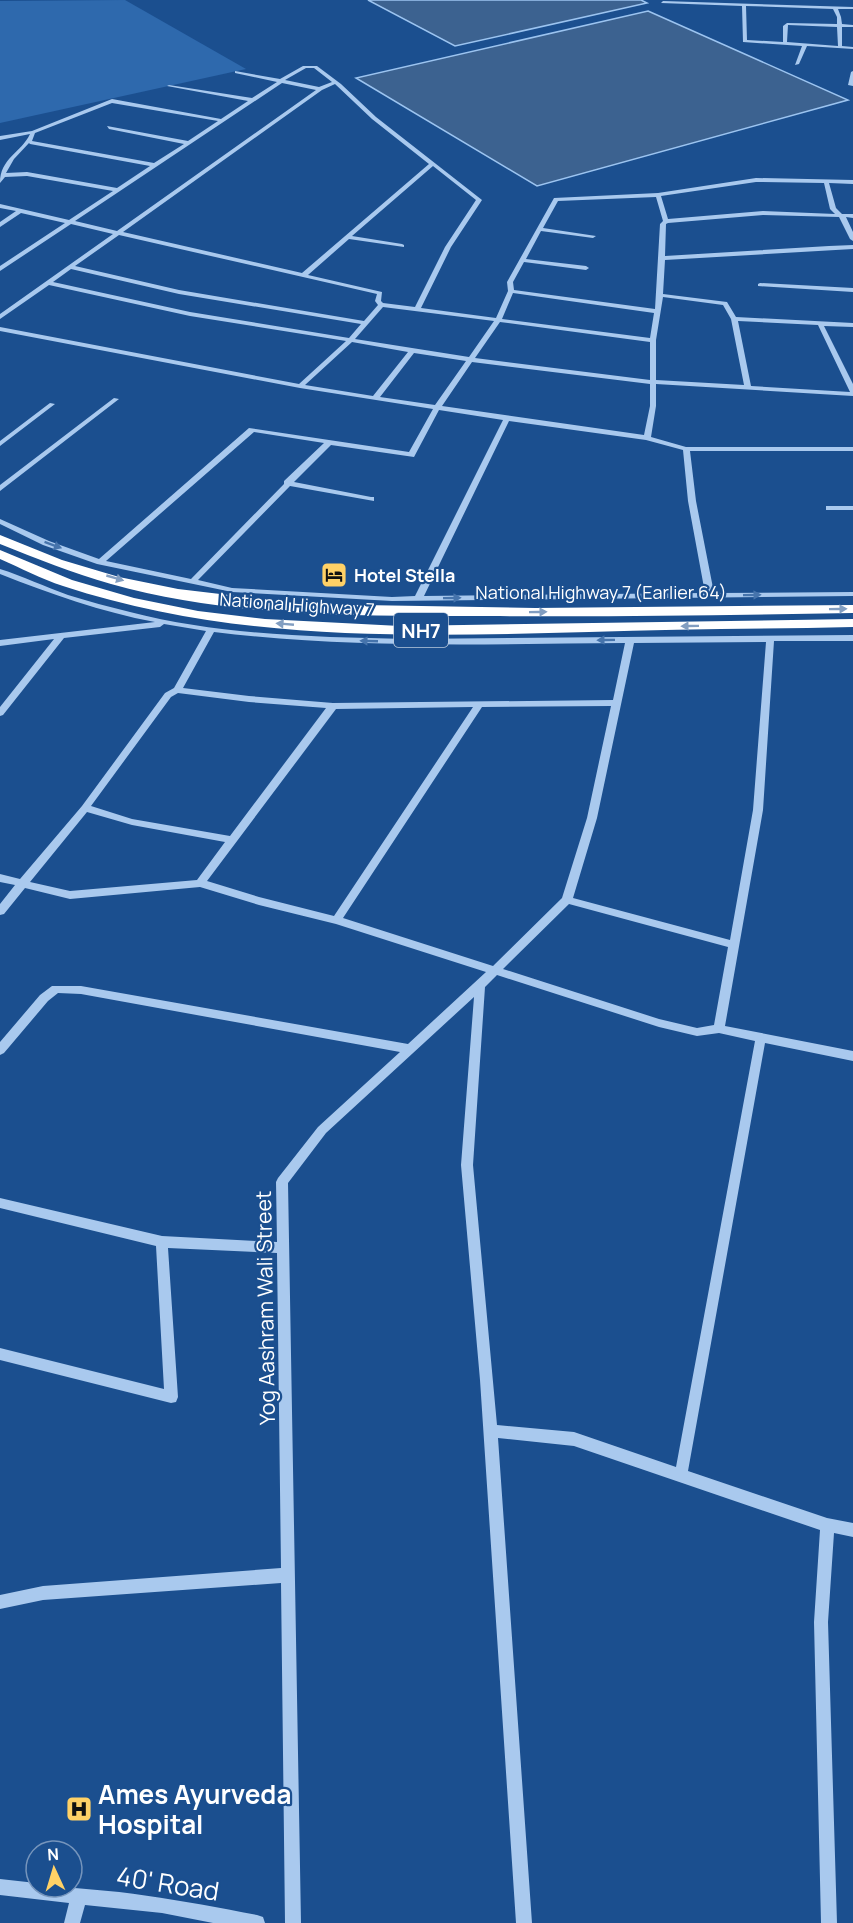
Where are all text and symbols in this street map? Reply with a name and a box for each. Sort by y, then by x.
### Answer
one-way arrow [44,541,62,550]
hotel icon: Hotel Stella [319,560,349,590]
place label: Hotel Stella [354,563,455,587]
one-way arrow [106,574,124,583]
street label: National Highway 7 (Earlier 64) [475,580,727,604]
street label: National Highway 7 [219,587,375,621]
one-way arrow [743,590,762,600]
one-way arrow [443,593,462,603]
one-way arrow [828,604,847,614]
one-way arrow [528,608,547,617]
road number: NH7 [394,613,448,647]
one-way arrow [275,619,294,629]
one-way arrow [680,621,699,631]
one-way arrow [359,636,378,645]
one-way arrow [596,636,615,645]
street label: Yog Aashram Wali Street [249,1191,281,1425]
place label: Ames Ayurveda Hospital [98,1776,291,1842]
hospital icon: Ames Ayurveda Hospital [64,1794,94,1824]
north arrow [24,1839,84,1899]
text: N [46,1843,59,1865]
street label: 40' Road [114,1857,222,1909]

